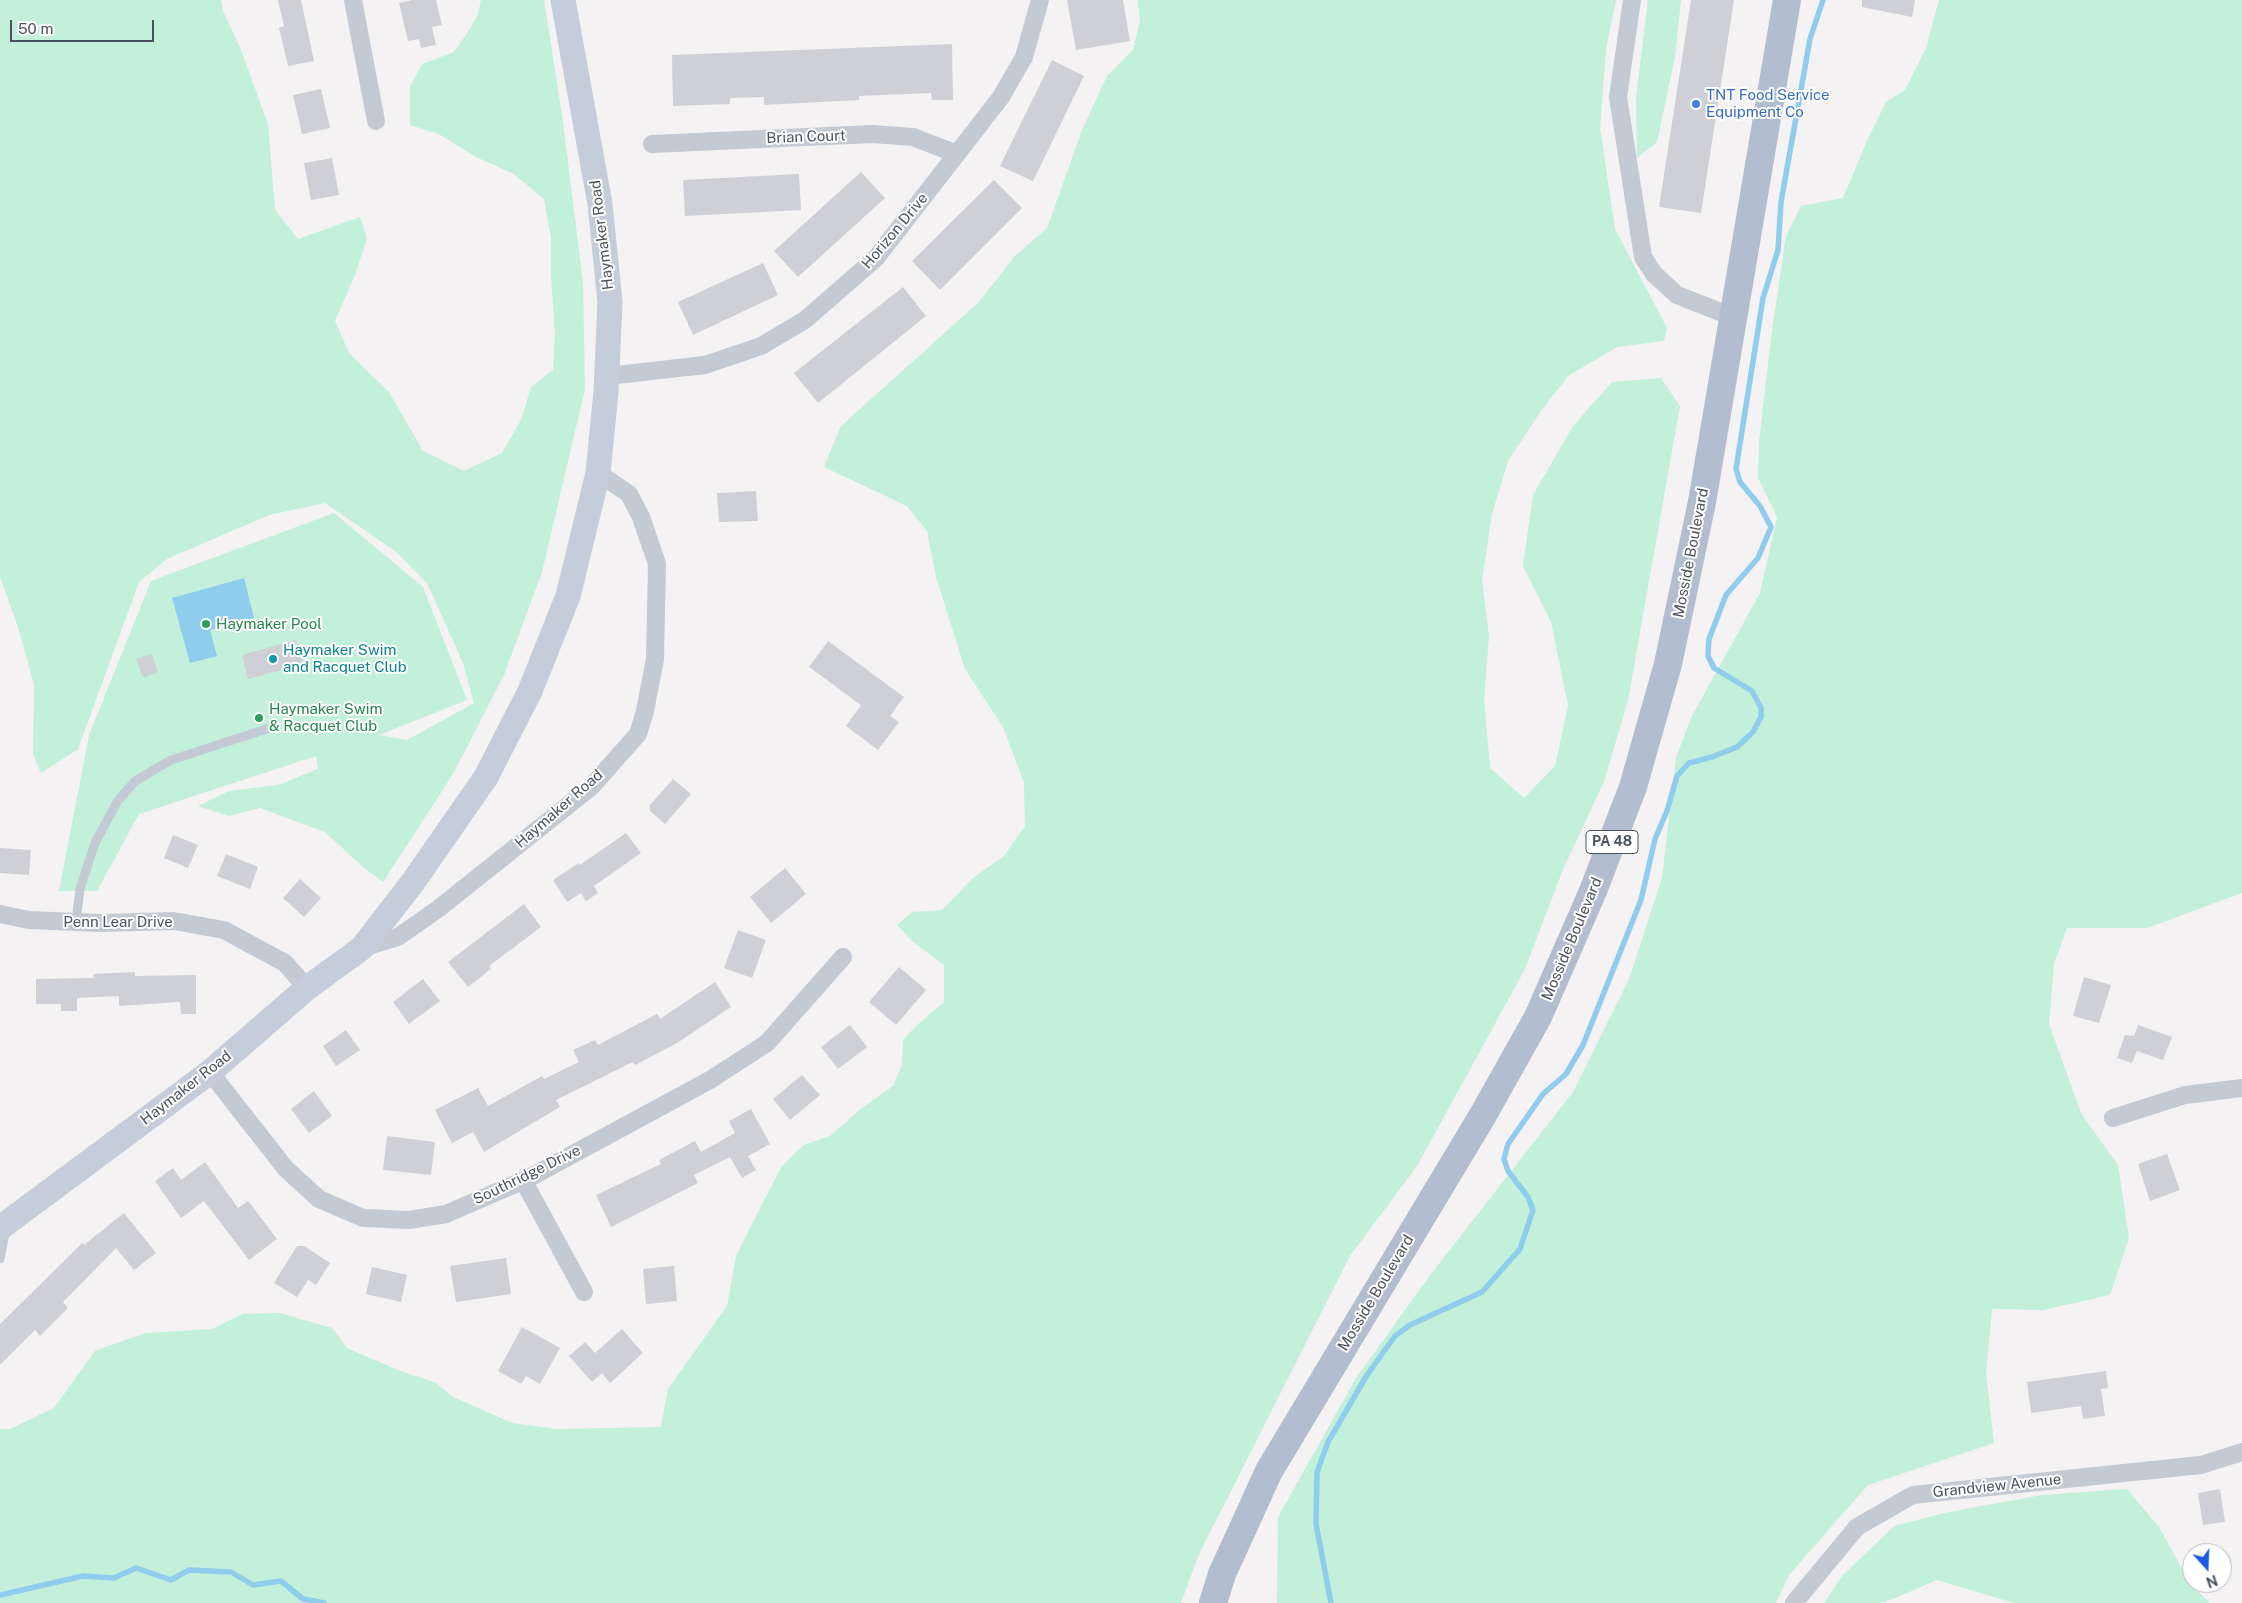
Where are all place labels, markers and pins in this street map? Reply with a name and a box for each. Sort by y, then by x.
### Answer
place label: TNT Food Service Equipment Co [1706,86,1829,121]
marker: TNT Food Service Equipment Co [1690,98,1702,110]
place label: Haymaker Pool [216,615,322,633]
marker: Haymaker Pool [200,618,212,630]
place label: Haymaker Swim and Racquet Club [283,641,407,676]
marker: Haymaker Swim and Racquet Club [267,653,279,665]
place label: Haymaker Swim & Racquet Club [269,700,382,735]
marker: Haymaker Swim & Racquet Club [253,712,265,724]

